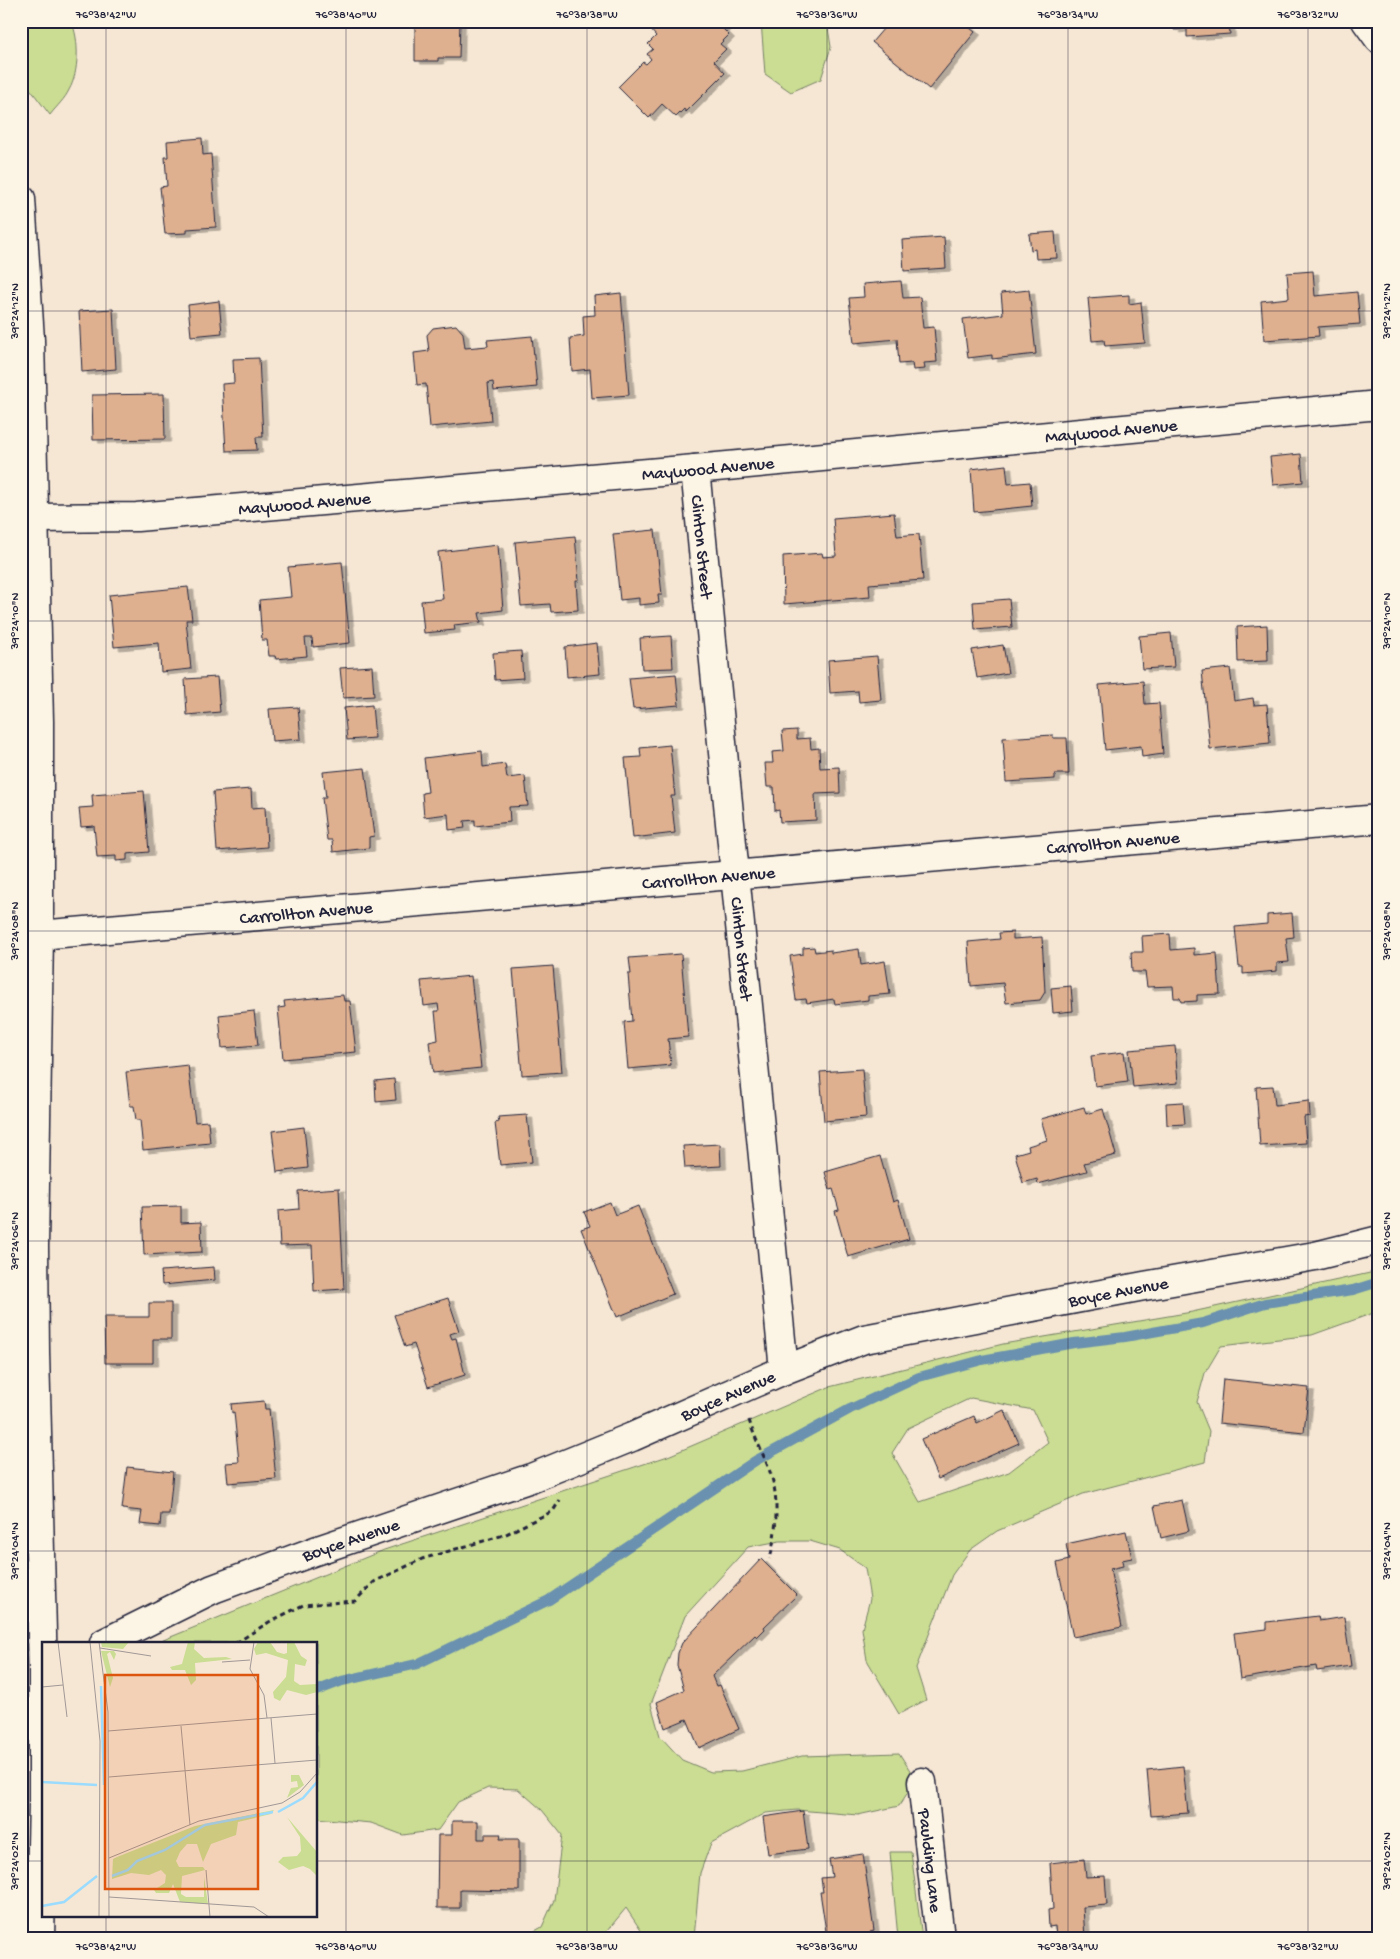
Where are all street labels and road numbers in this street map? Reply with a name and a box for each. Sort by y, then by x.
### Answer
street label: Maywood Avenue [1044,416,1179,449]
street label: Maywood Avenue [641,454,776,487]
street label: Maywood Avenue [237,489,372,521]
street label: Clinton Street [685,494,716,601]
street label: Carrollton Avenue [1046,828,1181,861]
street label: Carrollton Avenue [641,863,777,896]
street label: Clinton Street [724,896,756,1003]
street label: Carrollton Avenue [239,898,374,931]
street label: Boyce Avenue [1066,1274,1171,1313]
street label: Boyce Avenue [677,1367,780,1428]
street label: Boyce Avenue [299,1515,403,1568]
street label: Paulding Lane [912,1807,945,1914]

